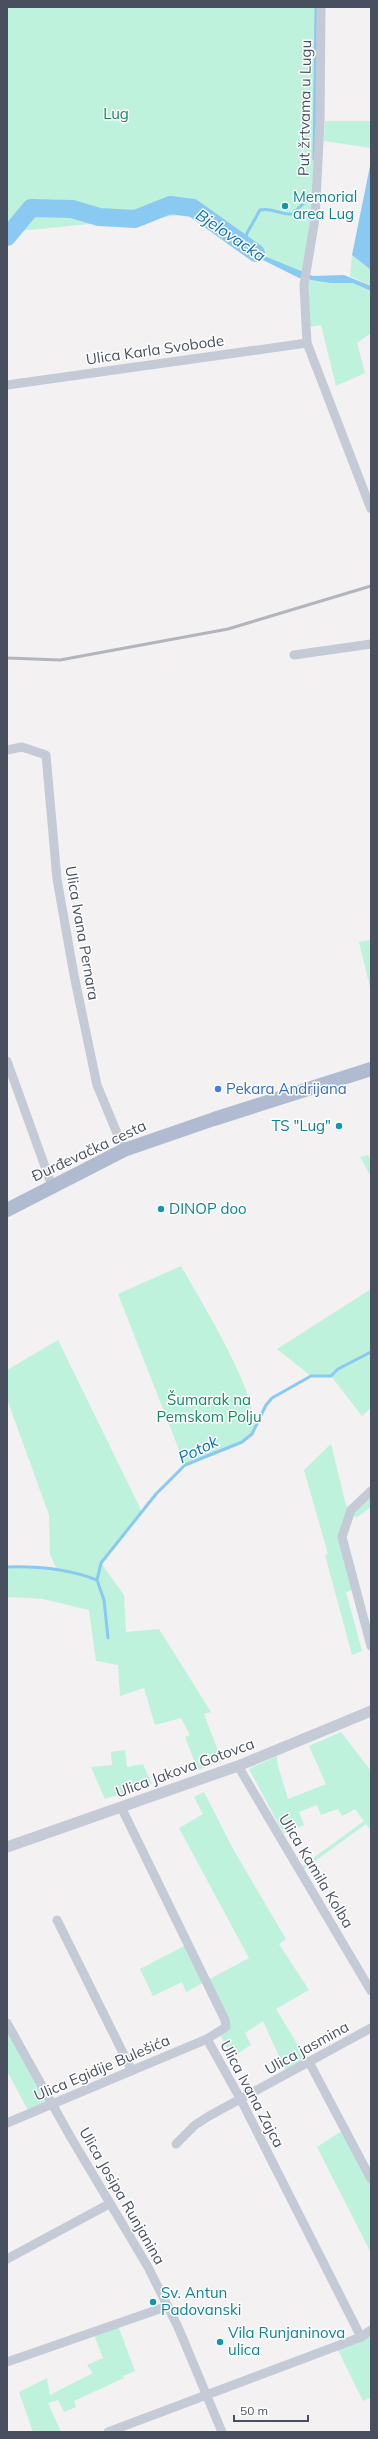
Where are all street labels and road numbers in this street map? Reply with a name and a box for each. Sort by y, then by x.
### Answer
street label: Put žrtvama u Lugu [294,40,315,176]
street label: Ulica Karla Svobode [85,330,225,369]
street label: Ulica Ivana Pernara [61,864,104,1002]
street label: Đurđevačka cesta [29,1116,149,1185]
street label: Ulica Jakova Gotovca [113,1734,257,1801]
street label: Ulica Kamila Kolba [275,1810,358,1931]
street label: Ulica jasmina [262,2017,352,2078]
street label: Ulica Egidije Bulešića [31,2030,173,2105]
street label: Ulica Ivana Zajca [216,2037,289,2151]
street label: Ulica Josipa Runjanina [75,2124,169,2268]

